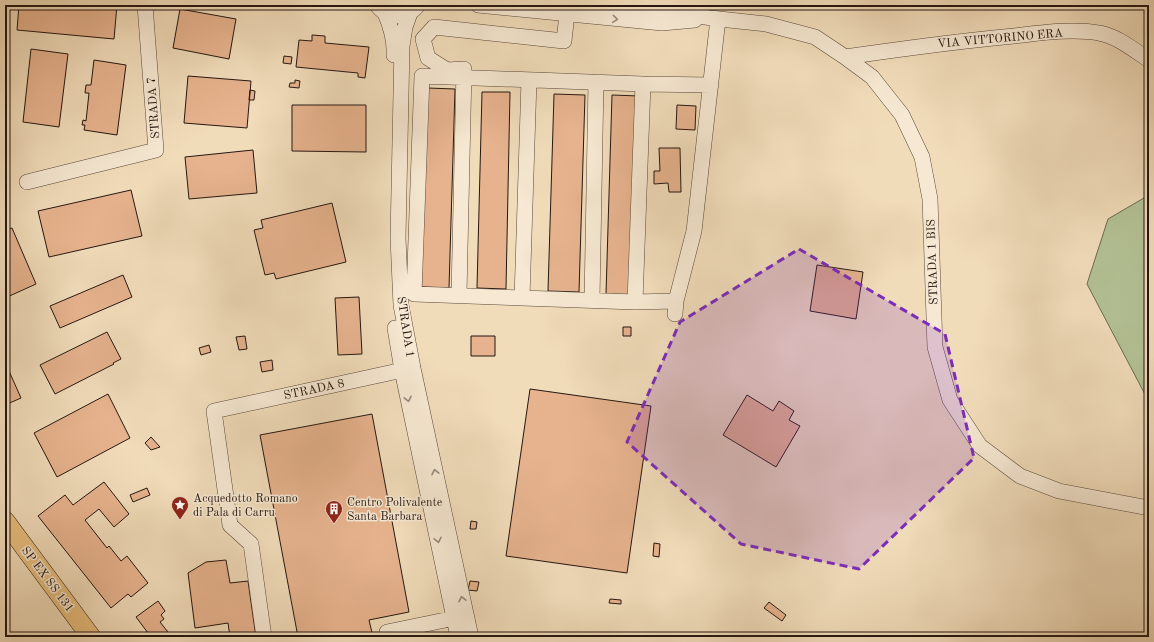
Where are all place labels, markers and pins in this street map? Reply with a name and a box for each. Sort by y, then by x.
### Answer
place label: Acquedotto Romano di Pala di Carru [193,493,298,519]
place icon: Acquedotto Romano di Pala di Carru [170,495,190,520]
place label: Centro Polivalente Santa Barbara [347,497,443,523]
building icon: Centro Polivalente Santa Barbara [324,499,344,524]

